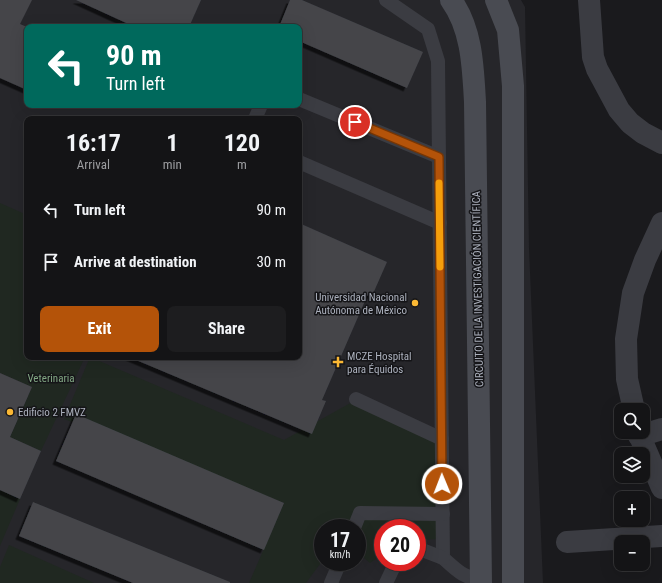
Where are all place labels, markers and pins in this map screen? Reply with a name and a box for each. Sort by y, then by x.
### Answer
pin [338,105,372,139]
place label: Universidad Nacional Autónoma de México [315,291,407,317]
marker: Universidad Nacional Autónoma de México [410,298,420,308]
place label: MCZE Hospital para Équidos [347,350,412,376]
marker: MCZE Hospital para Équidos [332,356,344,368]
place label: Edificio 2 FMVZ [18,406,86,419]
marker: Edificio 2 FMVZ [5,407,15,417]

